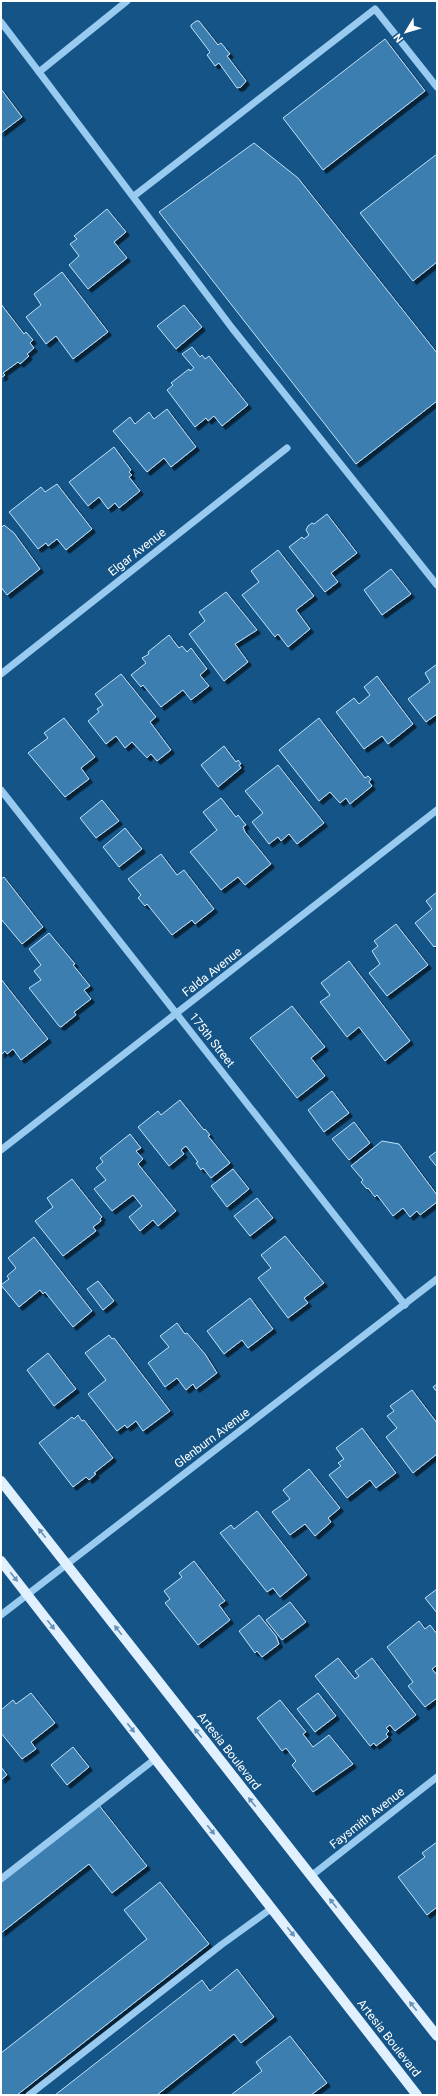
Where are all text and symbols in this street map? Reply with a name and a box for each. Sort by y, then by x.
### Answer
north arrow [386,12,426,52]
text: N [391,31,406,45]
street label: Elgar Avenue [105,525,169,579]
street label: Falda Avenue [180,945,244,999]
street label: 175th Street [186,1010,238,1070]
street label: Glenburn Avenue [172,1405,252,1471]
one-way arrow [38,1527,46,1538]
one-way arrow [10,1572,18,1583]
one-way arrow [47,1619,55,1630]
one-way arrow [114,1625,122,1636]
street label: Artesia Boulevard [194,1710,264,1792]
one-way arrow [126,1722,135,1733]
one-way arrow [193,1728,202,1739]
street label: Faysmith Avenue [327,1784,407,1852]
one-way arrow [247,1796,256,1807]
one-way arrow [206,1825,214,1835]
one-way arrow [328,1898,337,1909]
one-way arrow [286,1927,295,1938]
street label: Artesia Boulevard [354,1997,424,2079]
one-way arrow [409,2000,417,2011]

